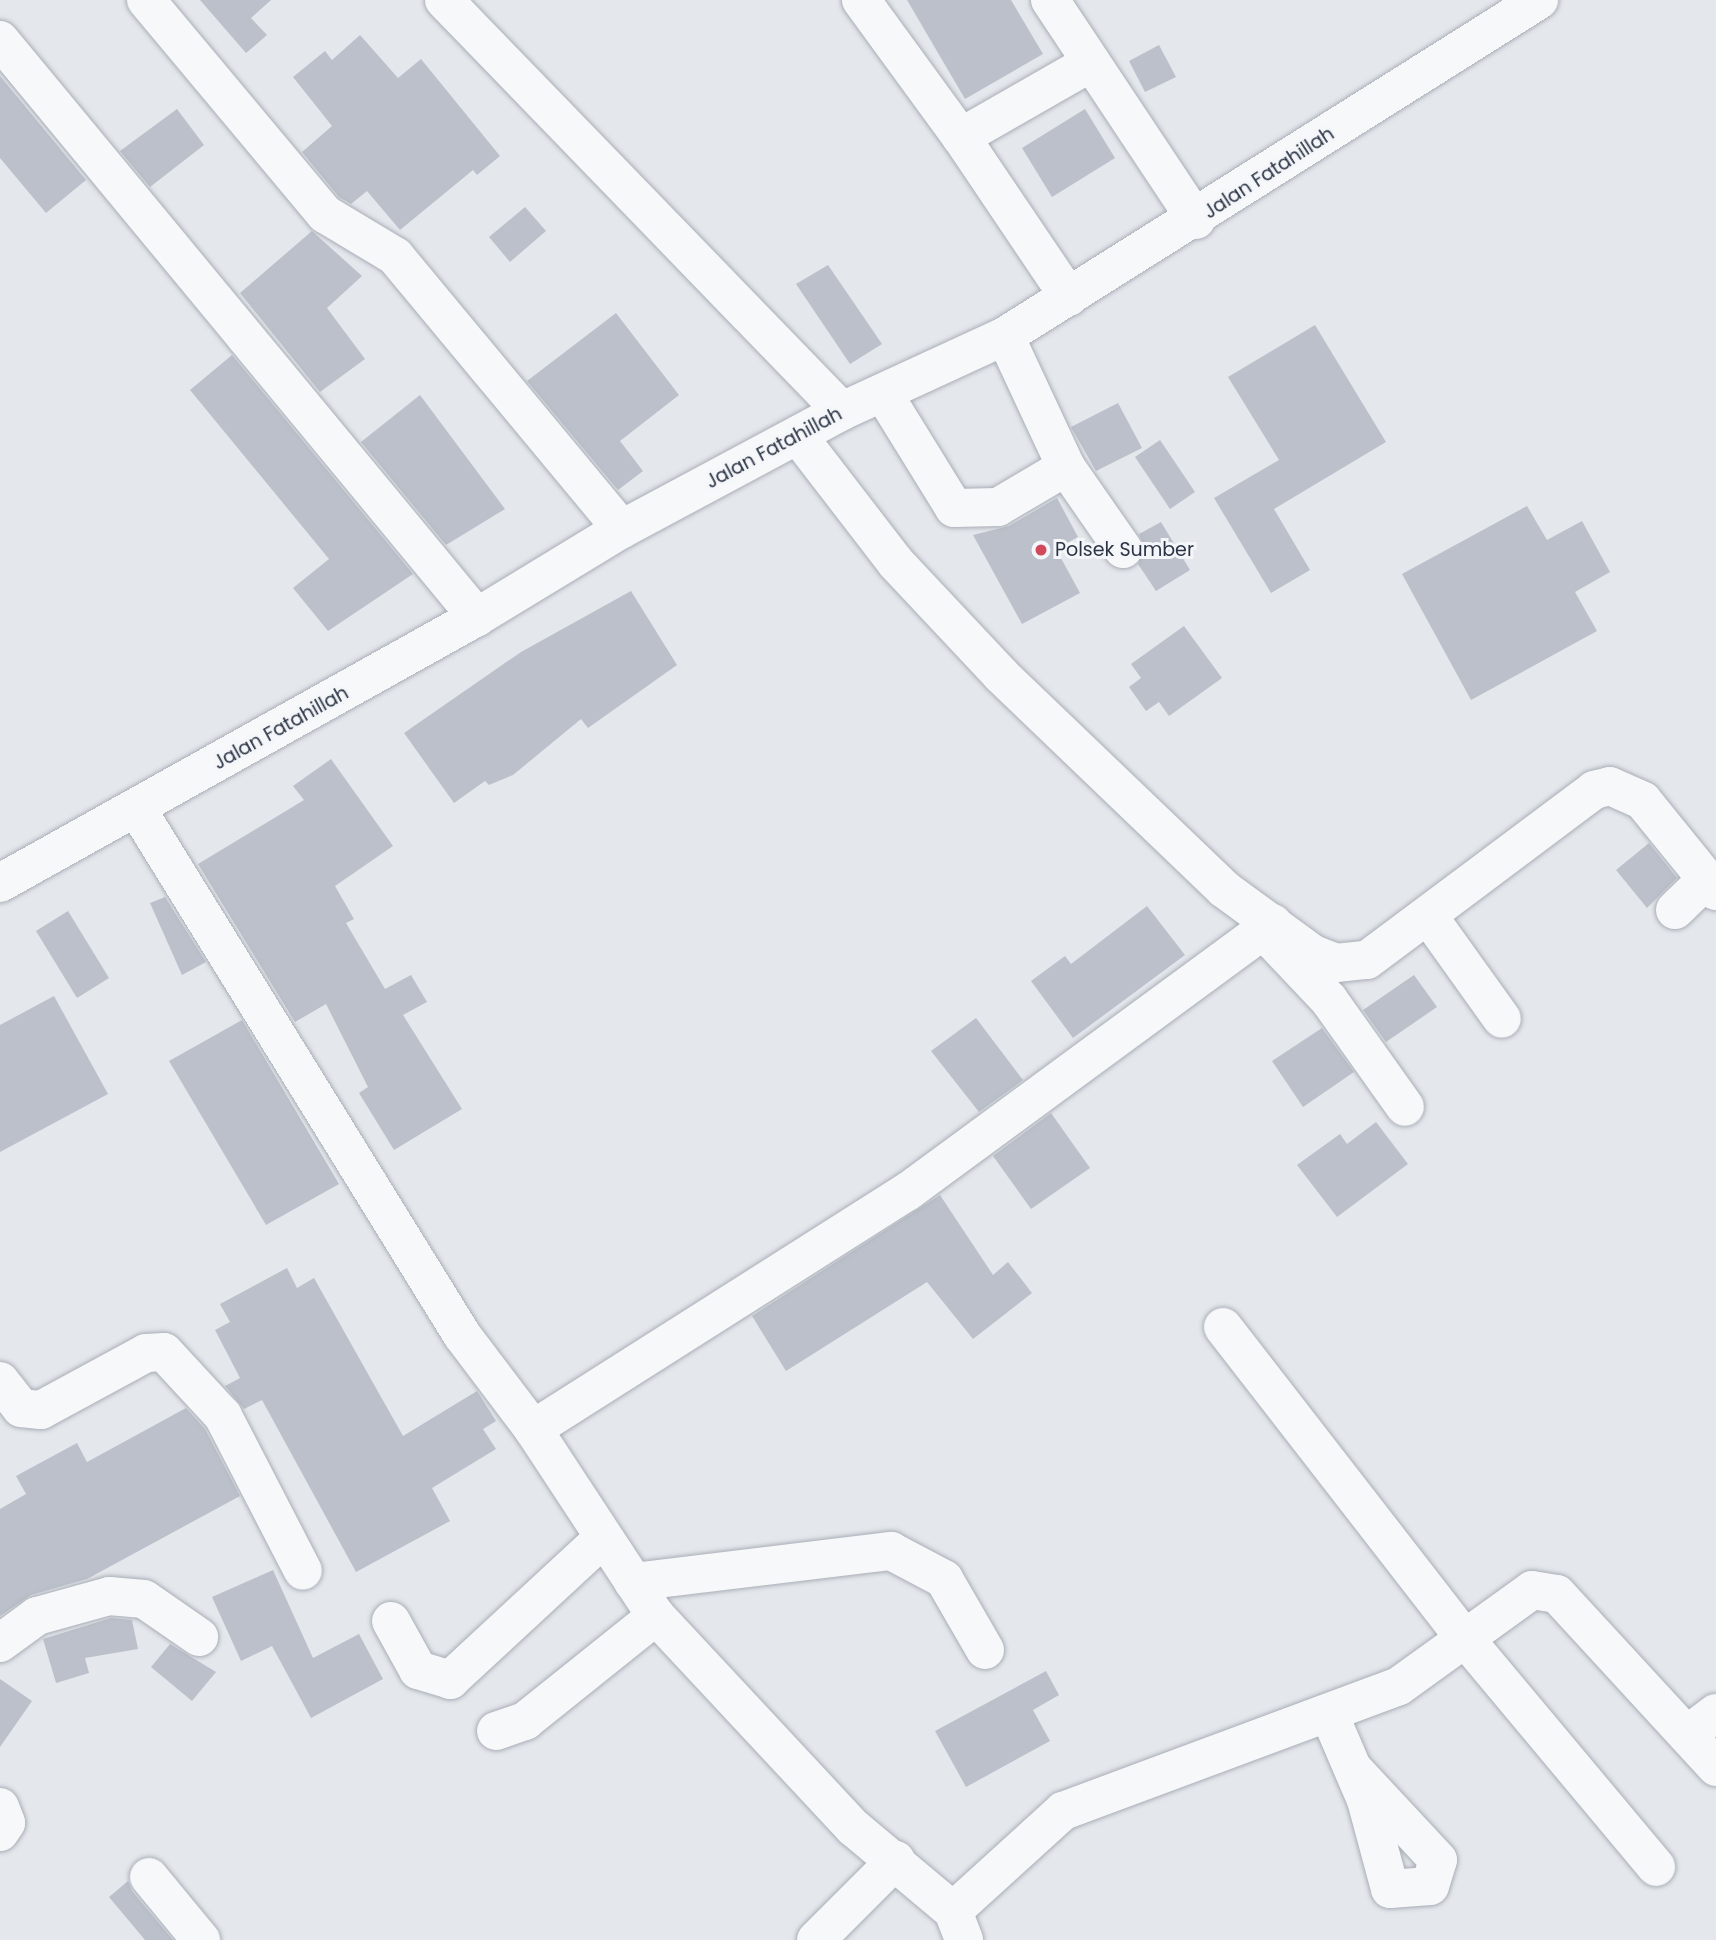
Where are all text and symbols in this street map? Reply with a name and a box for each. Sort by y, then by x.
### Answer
street label: Jalan Fatahillah [1199,122,1339,224]
street label: Jalan Fatahillah [702,402,846,494]
place label: Polsek Sumber [1055,539,1194,561]
marker: Polsek Sumber [1033,542,1049,558]
street label: Jalan Fatahillah [209,681,353,775]

